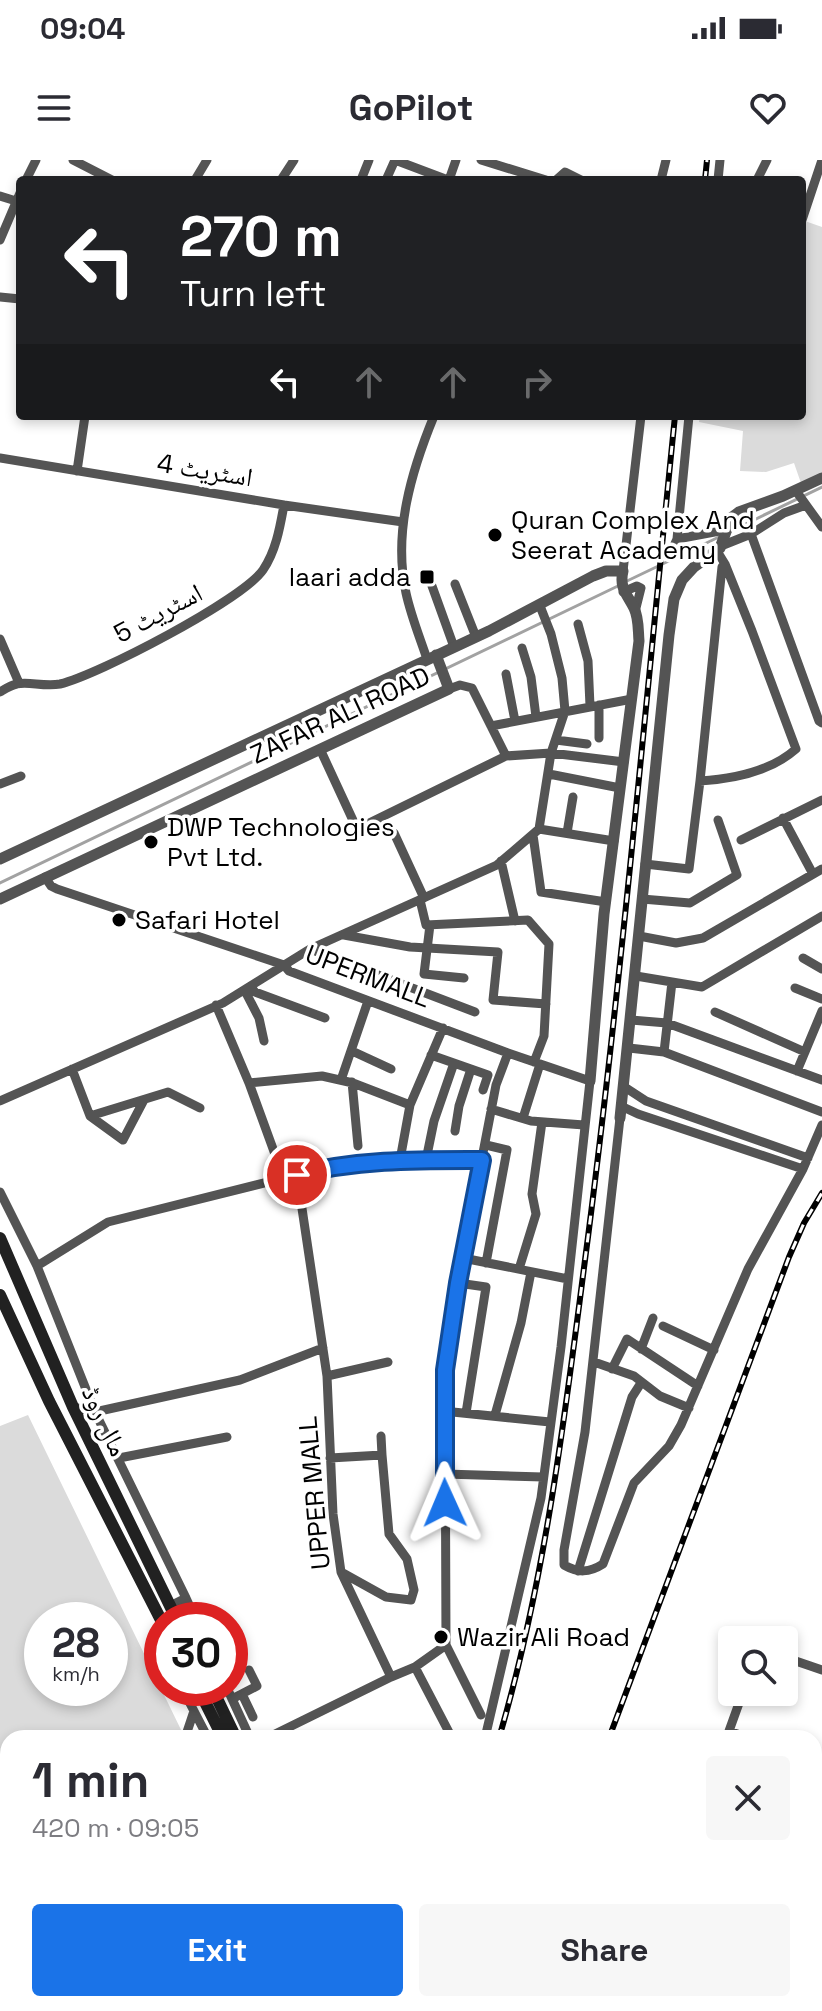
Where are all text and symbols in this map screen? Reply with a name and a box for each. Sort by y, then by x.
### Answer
text: 09:04 [40,9,125,48]
text: GoPilot [349,85,473,131]
icon: menu [32,86,76,130]
icon: heart [746,86,790,130]
text: 270 m [180,201,342,272]
icon: left [48,208,152,312]
text: Turn left [180,271,327,317]
icon: left [263,360,307,404]
icon: ahead [347,360,391,404]
icon: ahead [431,360,475,404]
icon: right [515,360,559,404]
street label: اسٹریٹ 4 [155,446,255,494]
place label: Quran Complex And Seerat Academy [511,503,755,567]
marker: Quran Complex And Seerat Academy [486,526,504,544]
place label: laari adda [289,560,411,594]
marker: laari adda [418,568,436,586]
street label: اسٹریٹ 5 [108,576,208,650]
street label: ZAFAR ALI ROAD [245,659,435,771]
place label: DWP Technologies Pvt Ltd. [167,810,395,874]
marker: DWP Technologies Pvt Ltd. [142,833,160,851]
place label: Safari Hotel [135,903,280,937]
marker: Safari Hotel [110,911,128,929]
street label: UPERMALL [301,937,435,1015]
pin [263,1141,331,1209]
icon: arrive [275,1153,319,1197]
street label: مال روڈ [74,1380,136,1462]
street label: UPPER MALL [290,1415,338,1571]
position arrow [403,1461,487,1545]
speed limit sign: 30 [144,1602,248,1706]
text: 28 [52,1618,100,1669]
place label: Wazir Ali Road [457,1620,630,1654]
map controls [718,1626,798,1706]
button: search [718,1626,798,1706]
marker: Wazir Ali Road [432,1628,450,1646]
text: km/h [52,1661,100,1687]
text: 1 min [32,1750,149,1811]
button: close [706,1756,790,1840]
text: 420 m · 09:05 [32,1811,199,1845]
button: Exit [32,1904,403,1996]
button: Share [419,1904,790,1996]

